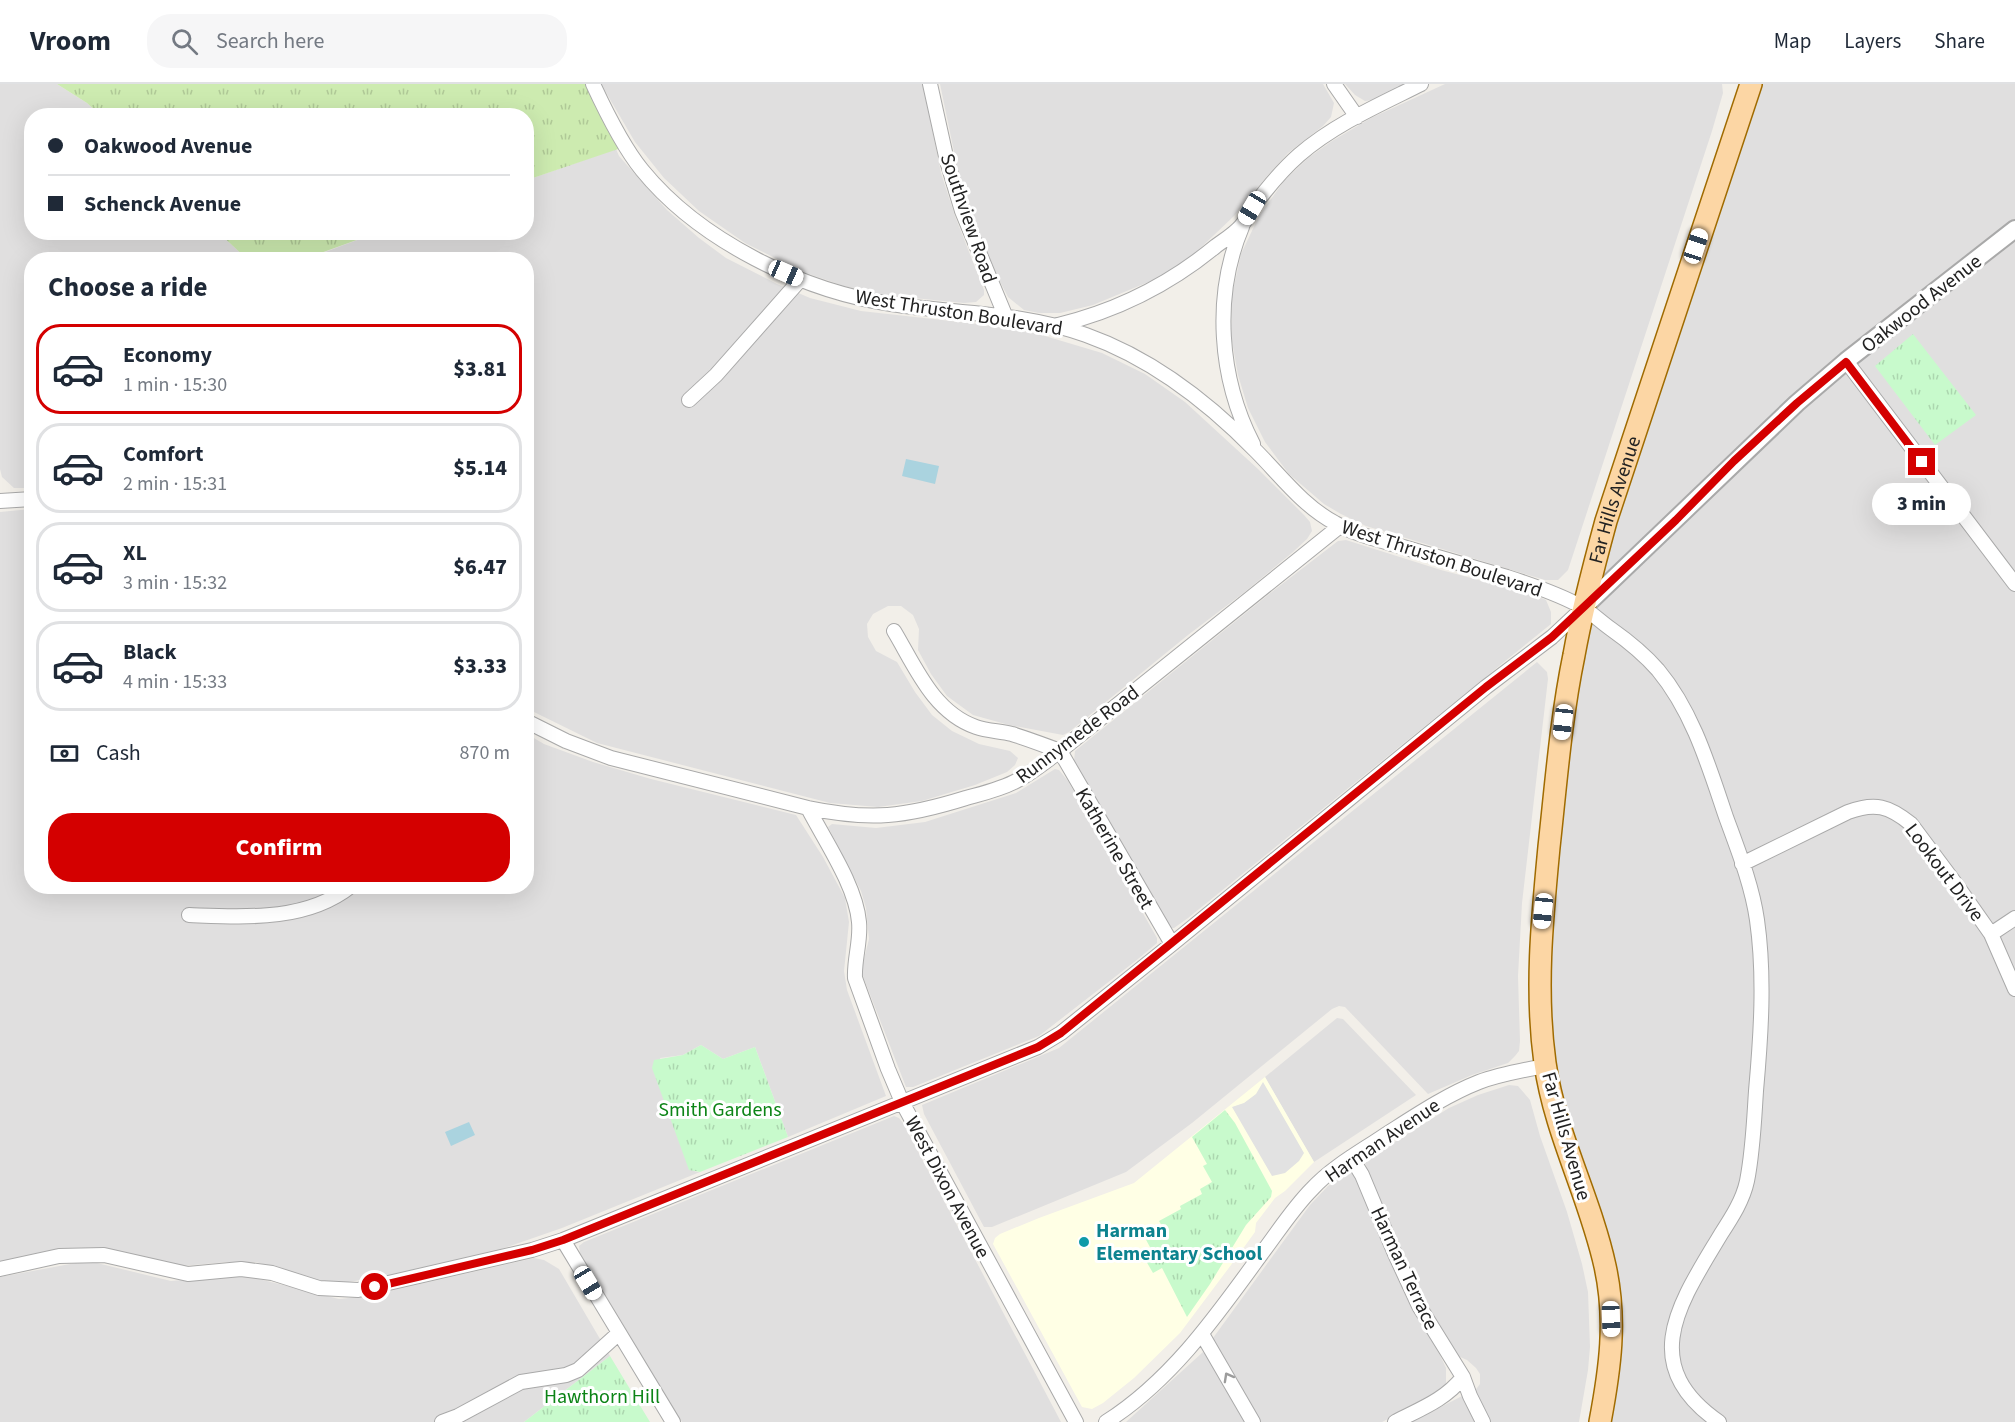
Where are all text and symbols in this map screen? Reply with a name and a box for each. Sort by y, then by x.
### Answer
search box [147,14,567,68]
text: Vroom [30,21,111,61]
icon: search [168,25,201,58]
text: Search here [216,25,324,57]
text: Map [1774,26,1811,56]
text: Layers [1844,26,1901,56]
text: Share [1934,26,1985,56]
text: Oakwood Avenue [84,130,252,162]
street label: Southview Road [933,150,1003,287]
text: Schenck Avenue [84,188,241,220]
car [1235,188,1269,228]
car [1682,226,1710,266]
street label: Oakwood Avenue [1855,248,1988,360]
car [766,257,806,289]
text: Choose a ride [48,268,208,307]
street label: West Thruston Boulevard [853,283,1065,343]
text: Economy [123,339,212,371]
icon: car [51,342,105,396]
text: $3.81 [453,353,507,385]
text: 1 min · 15:30 [123,371,227,399]
street label: Far Hills Avenue [1582,432,1648,567]
text: Comfort [123,438,204,470]
icon: car [51,441,105,495]
route end [1908,448,1935,475]
text: $5.14 [453,452,507,484]
text: 2 min · 15:31 [123,470,227,498]
callout: 3 min [1872,483,1972,525]
text: 3 min [1897,490,1946,518]
street label: West Thruston Boulevard [1338,513,1546,605]
text: XL [123,537,147,569]
icon: car [51,540,105,594]
text: $6.47 [453,551,507,583]
text: 3 min · 15:32 [123,569,227,597]
text: Black [123,636,177,668]
icon: car [51,639,105,693]
text: $3.33 [453,650,507,682]
text: 4 min · 15:33 [123,668,227,696]
street label: Runnymede Road [1010,679,1145,790]
car [1552,703,1574,741]
icon: cash [48,737,81,770]
text: Cash [96,737,141,769]
text: 870 m [460,739,510,767]
street label: Katherine Street [1068,783,1160,914]
button: Confirm [48,813,510,882]
street label: Lookout Drive [1898,818,1990,928]
car [1532,892,1554,930]
street label: Far Hills Avenue [1534,1069,1598,1204]
street label: Harman Avenue [1319,1092,1446,1190]
park label: Smith Gardens [658,1096,782,1124]
street label: West Dixon Avenue [898,1111,997,1264]
street label: Harman Terrace [1363,1202,1445,1335]
place label: Harman Elementary School [1096,1217,1262,1268]
marker: Harman Elementary School [1077,1235,1091,1249]
car [571,1263,605,1303]
route start [361,1273,388,1300]
car [1601,1301,1621,1337]
one-way arrow [1224,1373,1235,1384]
park label: Hawthorn Hill [544,1383,660,1411]

